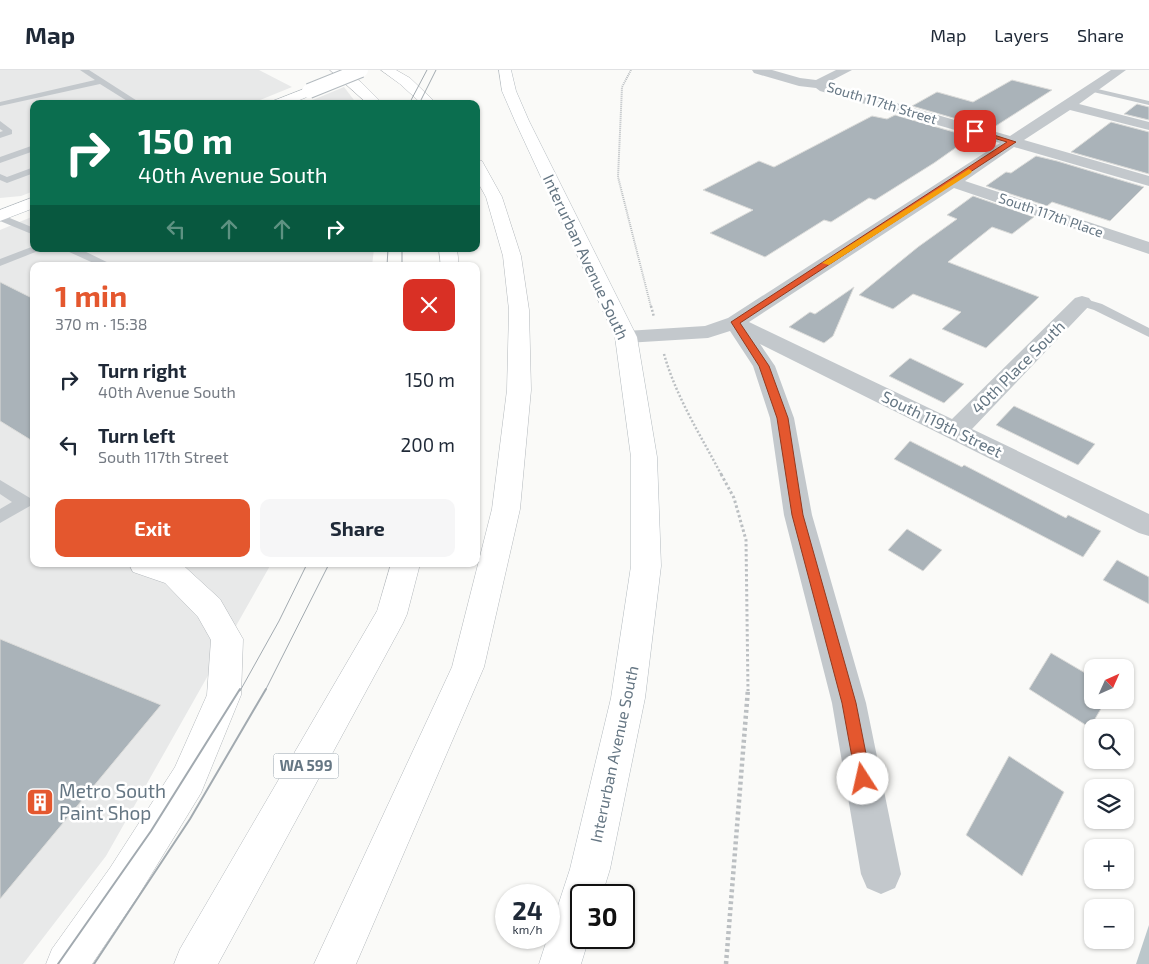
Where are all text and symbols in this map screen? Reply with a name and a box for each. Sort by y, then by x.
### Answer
text: Map [25,20,75,49]
text: Map [930,24,966,46]
text: Layers [994,24,1049,46]
text: Share [1077,24,1124,46]
street label: South 117th Street [825,78,939,127]
pin [954,110,996,152]
icon: arrive [961,117,989,145]
text: 150 m [138,119,233,161]
icon: right [55,120,120,185]
text: 40th Avenue South [138,161,328,187]
street label: Interurban Avenue South [540,171,633,342]
street label: South 117th Place [997,189,1106,240]
icon: left [162,215,190,243]
icon: ahead [215,215,243,243]
icon: ahead [268,215,296,243]
icon: right [321,215,349,243]
text: 1 min [55,277,127,313]
button: close [403,279,455,331]
text: 370 m · 15:38 [55,314,148,333]
street label: 40th Place South [967,316,1068,417]
text: Turn right [98,359,186,382]
icon: right [55,366,83,394]
text: 150 m [405,368,455,391]
text: 40th Avenue South [98,382,236,401]
street label: South 119th Street [879,386,1005,461]
text: Turn left [98,424,175,447]
icon: left [55,431,83,459]
text: 200 m [401,433,455,456]
text: South 117th Street [98,447,229,466]
button: Exit [55,499,250,557]
button: Share [260,499,455,557]
north arrow [1084,659,1134,709]
map controls [1084,659,1134,949]
street label: Interurban Avenue South [585,664,642,844]
button: search [1084,719,1134,769]
position arrow [836,752,888,804]
road number: WA 599 [274,754,338,778]
place label: Metro South Paint Shop [59,779,166,824]
button: layers [1084,779,1134,829]
building icon: Metro South Paint Shop [25,787,55,817]
button: + [1084,839,1134,889]
speed limit sign: 30 [570,884,635,949]
text: 24 [512,895,543,925]
button: − [1084,899,1134,949]
text: km/h [513,922,542,936]

